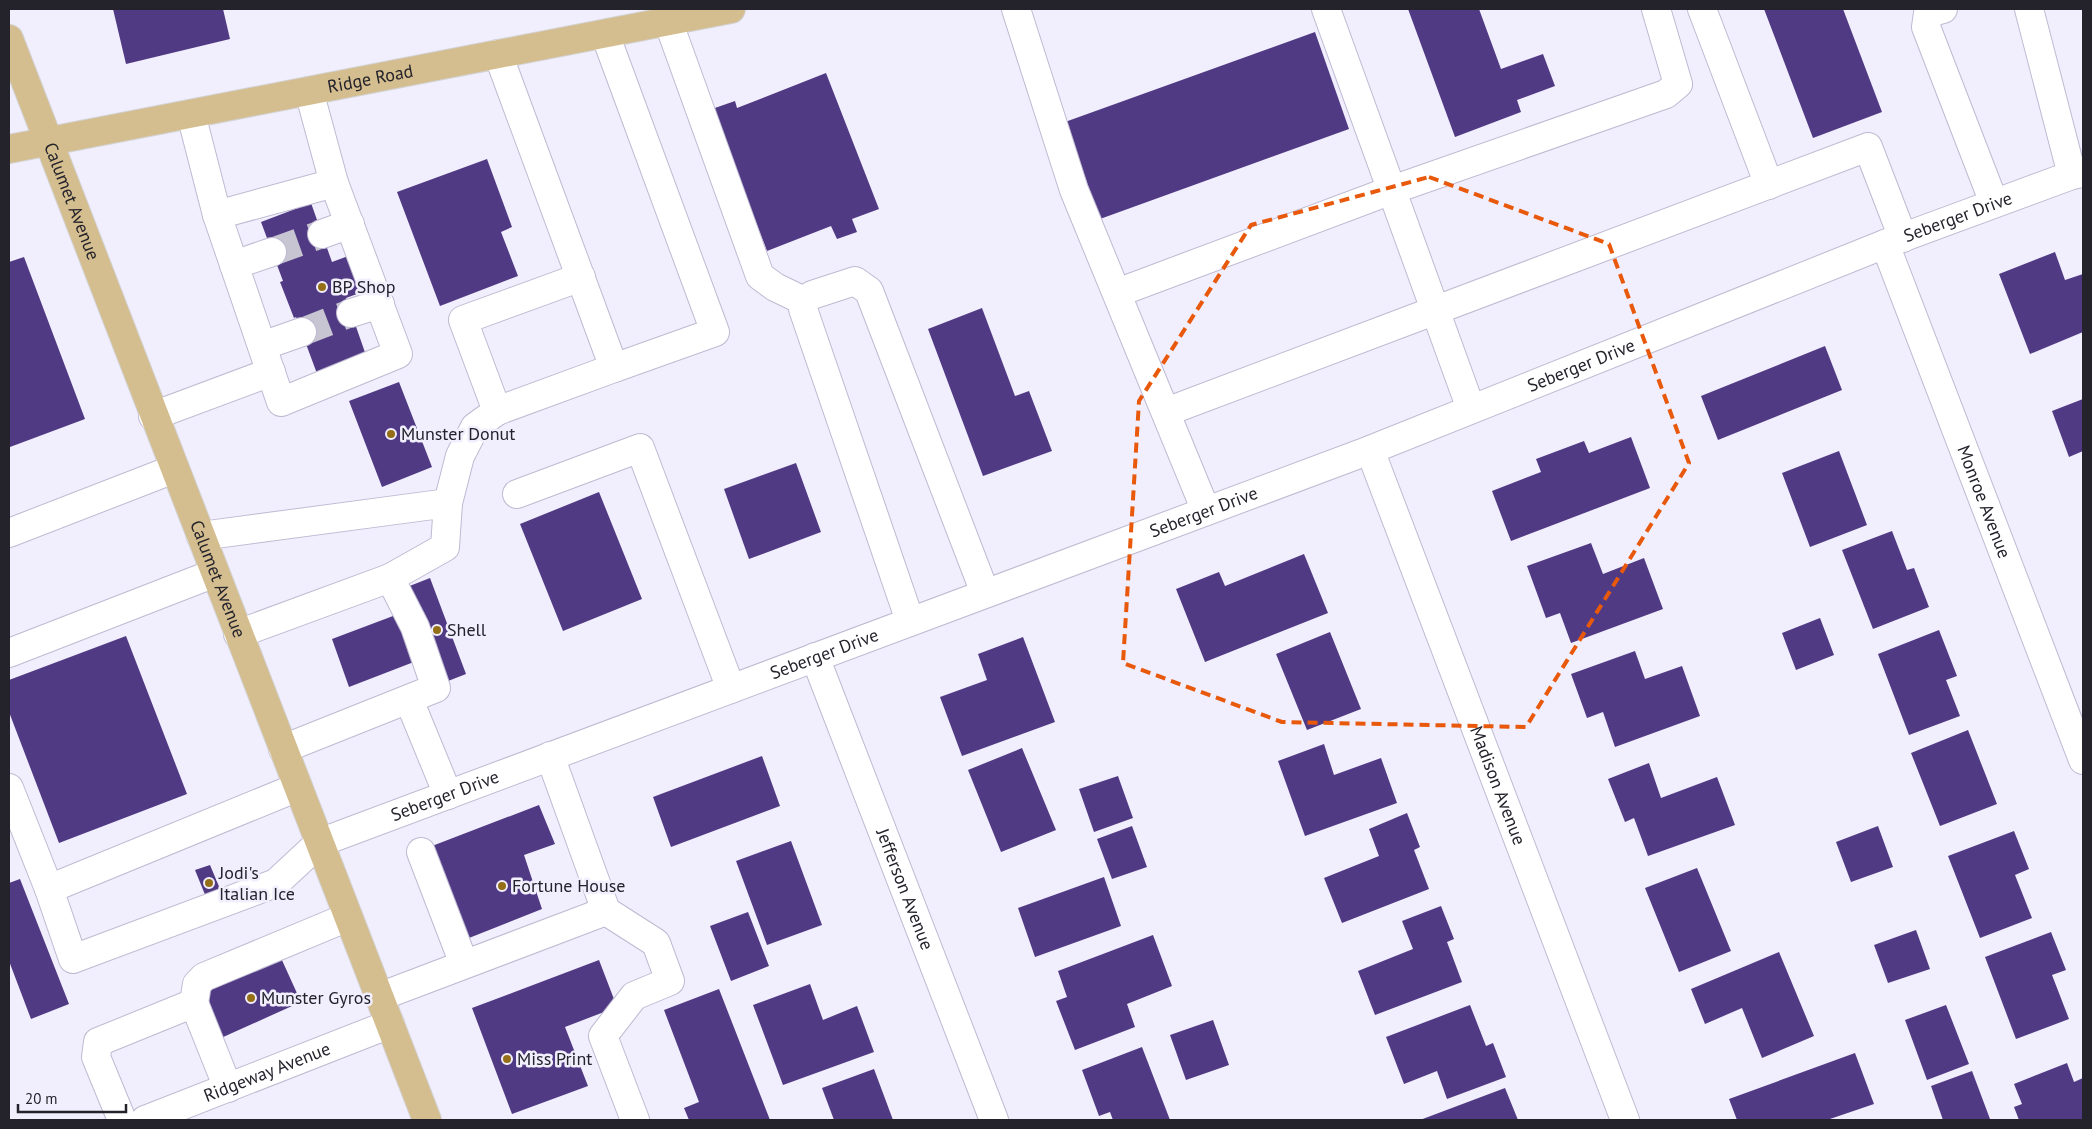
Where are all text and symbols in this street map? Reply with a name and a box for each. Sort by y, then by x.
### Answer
street label: Ridge Road [325,59,415,98]
street label: Calumet Avenue [39,139,105,263]
street label: Seberger Drive [1900,186,2015,247]
place label: BP Shop [332,275,395,298]
marker: BP Shop [316,281,328,293]
street label: Seberger Drive [1524,333,1638,397]
place label: Munster Donut [401,422,515,445]
marker: Munster Donut [385,428,397,440]
street label: Monroe Avenue [1952,442,2016,561]
street label: Seberger Drive [1146,481,1261,542]
street label: Calumet Avenue [185,517,251,641]
place label: Shell [447,618,487,641]
street label: Seberger Drive [767,623,882,684]
marker: Shell [431,624,443,636]
street label: Madison Avenue [1465,723,1531,848]
street label: Seberger Drive [387,765,502,826]
street label: Jefferson Avenue [871,824,939,953]
place label: Jodi's Italian Ice [218,861,295,905]
place label: Fortune House [512,874,625,897]
marker: Jodi's Italian Ice [203,877,215,889]
marker: Fortune House [496,880,508,892]
place label: Munster Gyros [261,986,371,1009]
marker: Munster Gyros [245,992,257,1004]
street label: Ridgeway Avenue [200,1037,333,1107]
place label: Miss Print [517,1047,592,1070]
marker: Miss Print [501,1053,513,1065]
scale bar [18,1082,125,1114]
text: 20 m [25,1089,58,1108]

